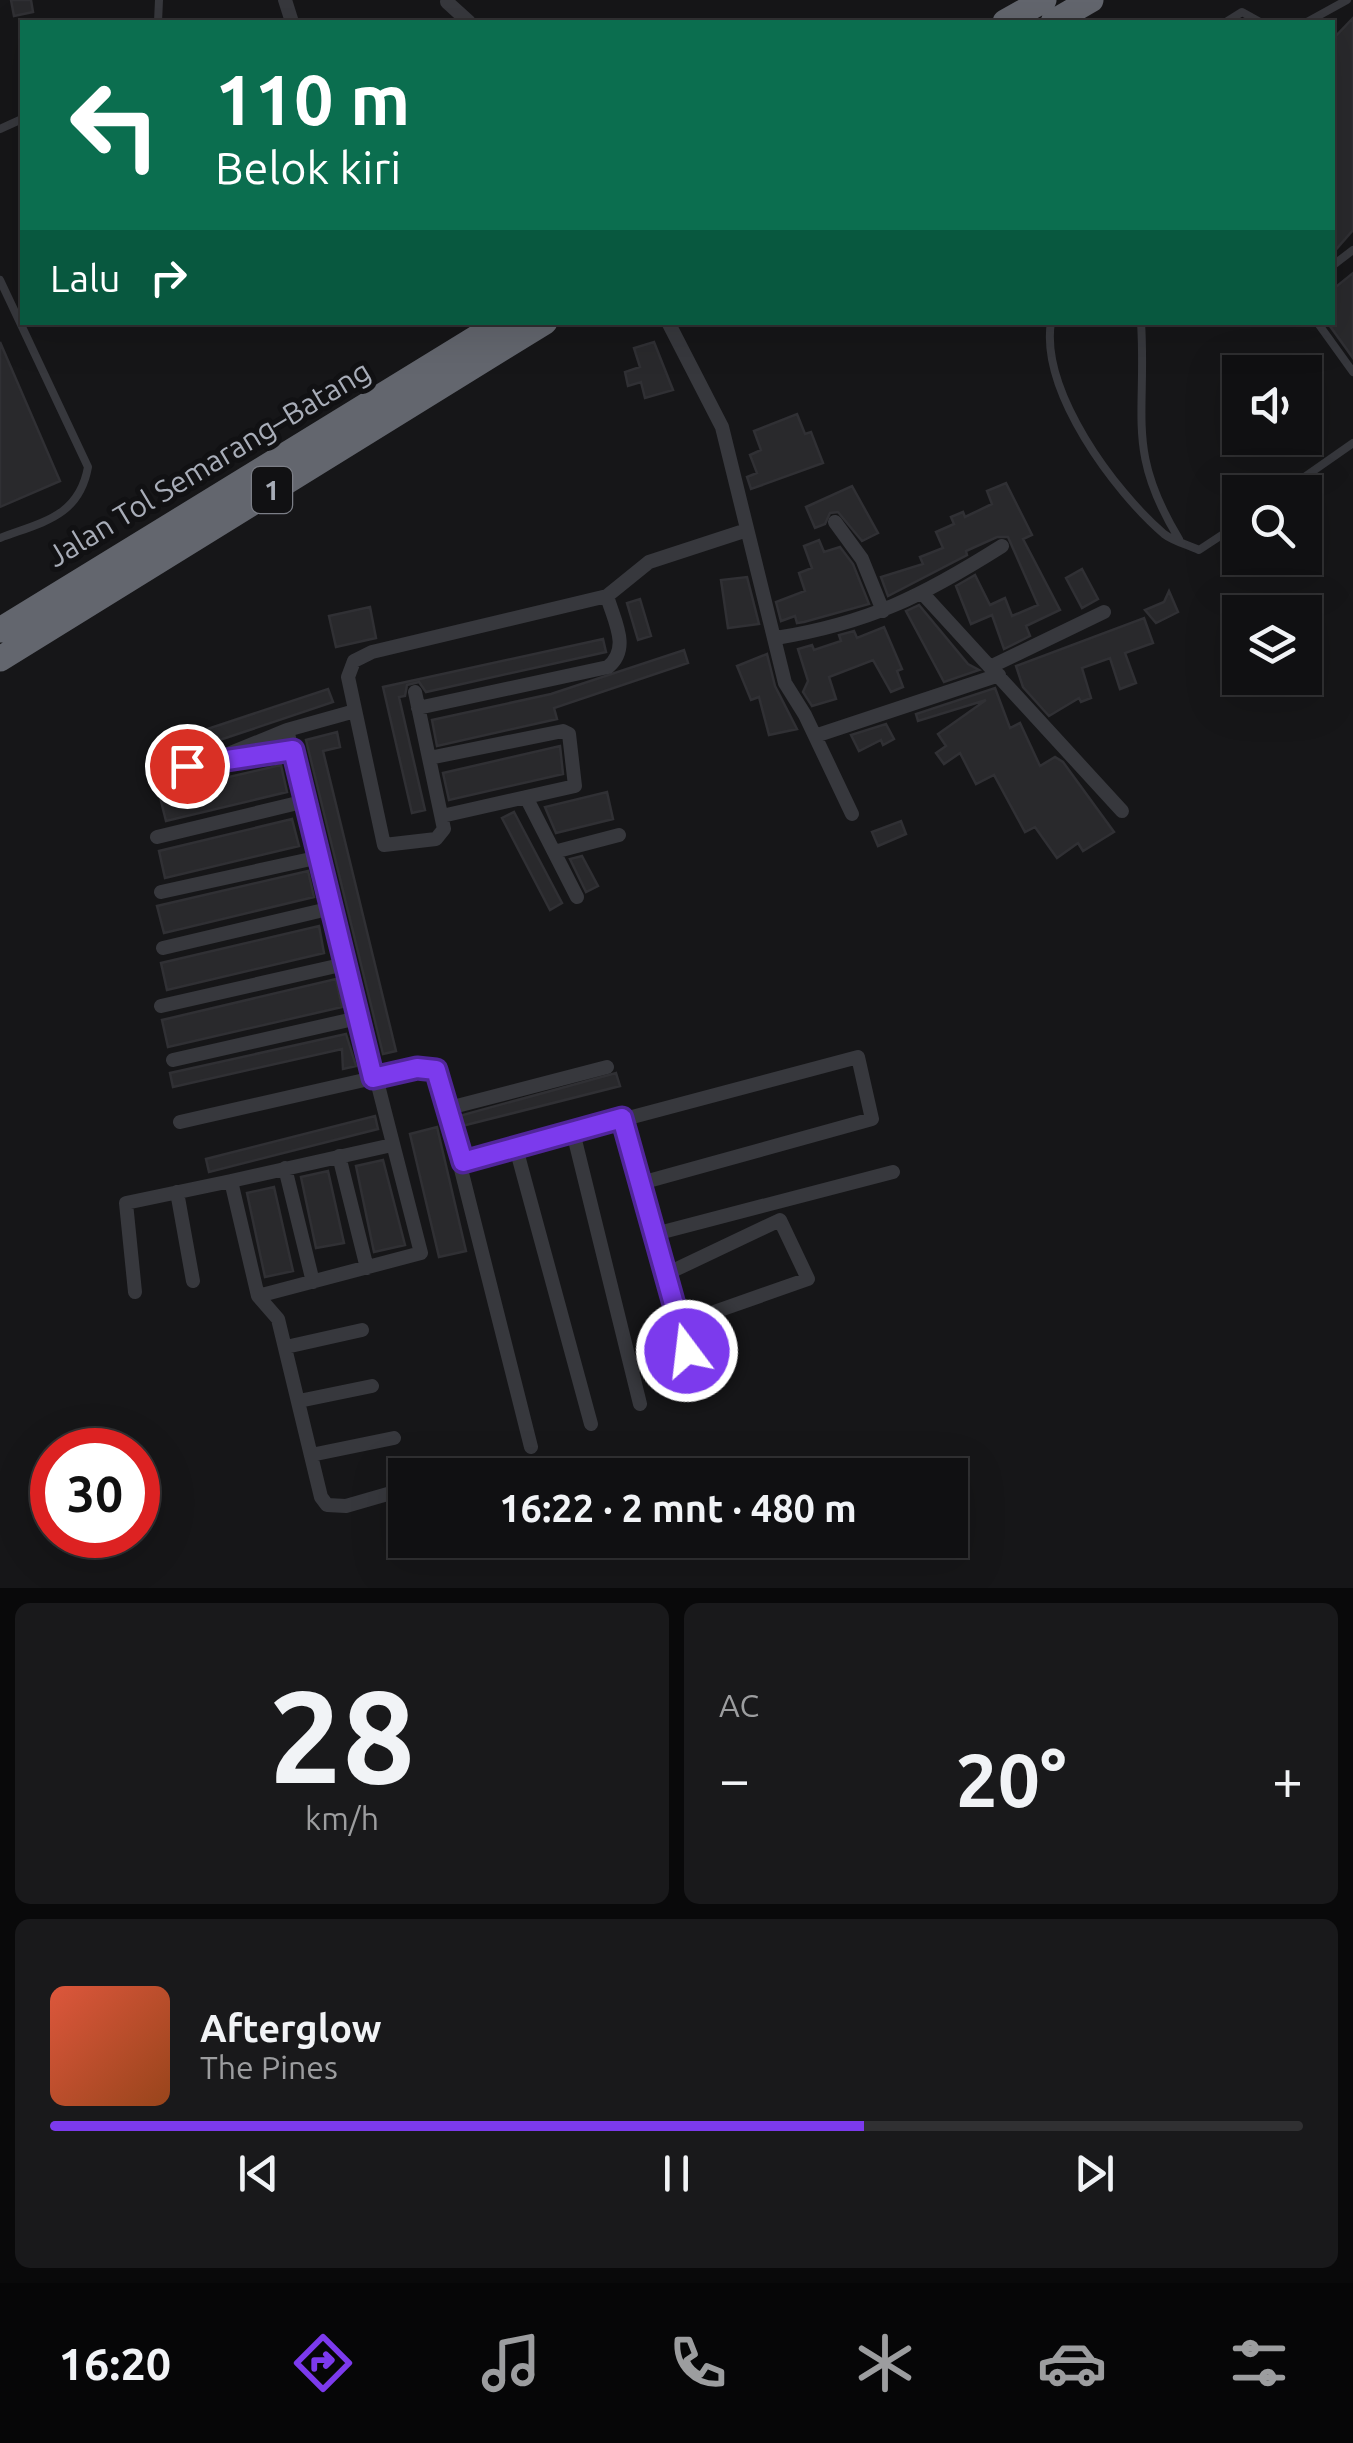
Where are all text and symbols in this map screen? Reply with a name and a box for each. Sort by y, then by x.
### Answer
icon: left [50,60,180,190]
text: 110 m [215,60,410,138]
text: Belok kiri [215,142,401,193]
icon: right [141,250,196,305]
text: Lalu [50,257,121,299]
street label: Jalan Tol Semarang–Batang [41,353,376,573]
map controls [1222,355,1322,695]
button: sound [1222,355,1322,455]
road number: 1 [252,467,292,513]
button: search [1222,475,1322,575]
button: layers [1222,595,1322,695]
pin [145,724,230,809]
icon: arrive [160,739,215,794]
position arrow [635,1299,739,1403]
speed limit sign: 30 [30,1428,160,1558]
text: 16:22 · 2 mnt · 480 m [499,1487,857,1529]
text: 28 [269,1662,415,1808]
text: AC [719,1687,759,1723]
text: 20° [955,1737,1067,1821]
text: − [719,1748,750,1809]
text: + [1272,1748,1303,1809]
text: km/h [305,1800,379,1836]
text: Afterglow [200,2007,382,2049]
text: The Pines [200,2049,338,2085]
icon: previous [231,2146,286,2201]
icon: pause [649,2146,704,2201]
icon: next [1067,2146,1122,2201]
icon: directions [288,2328,358,2398]
icon: music [476,2328,546,2398]
icon: phone [663,2328,733,2398]
icon: climate [850,2328,920,2398]
icon: car [1037,2328,1107,2398]
icon: filters [1224,2328,1294,2398]
text: 16:20 [59,2338,171,2389]

